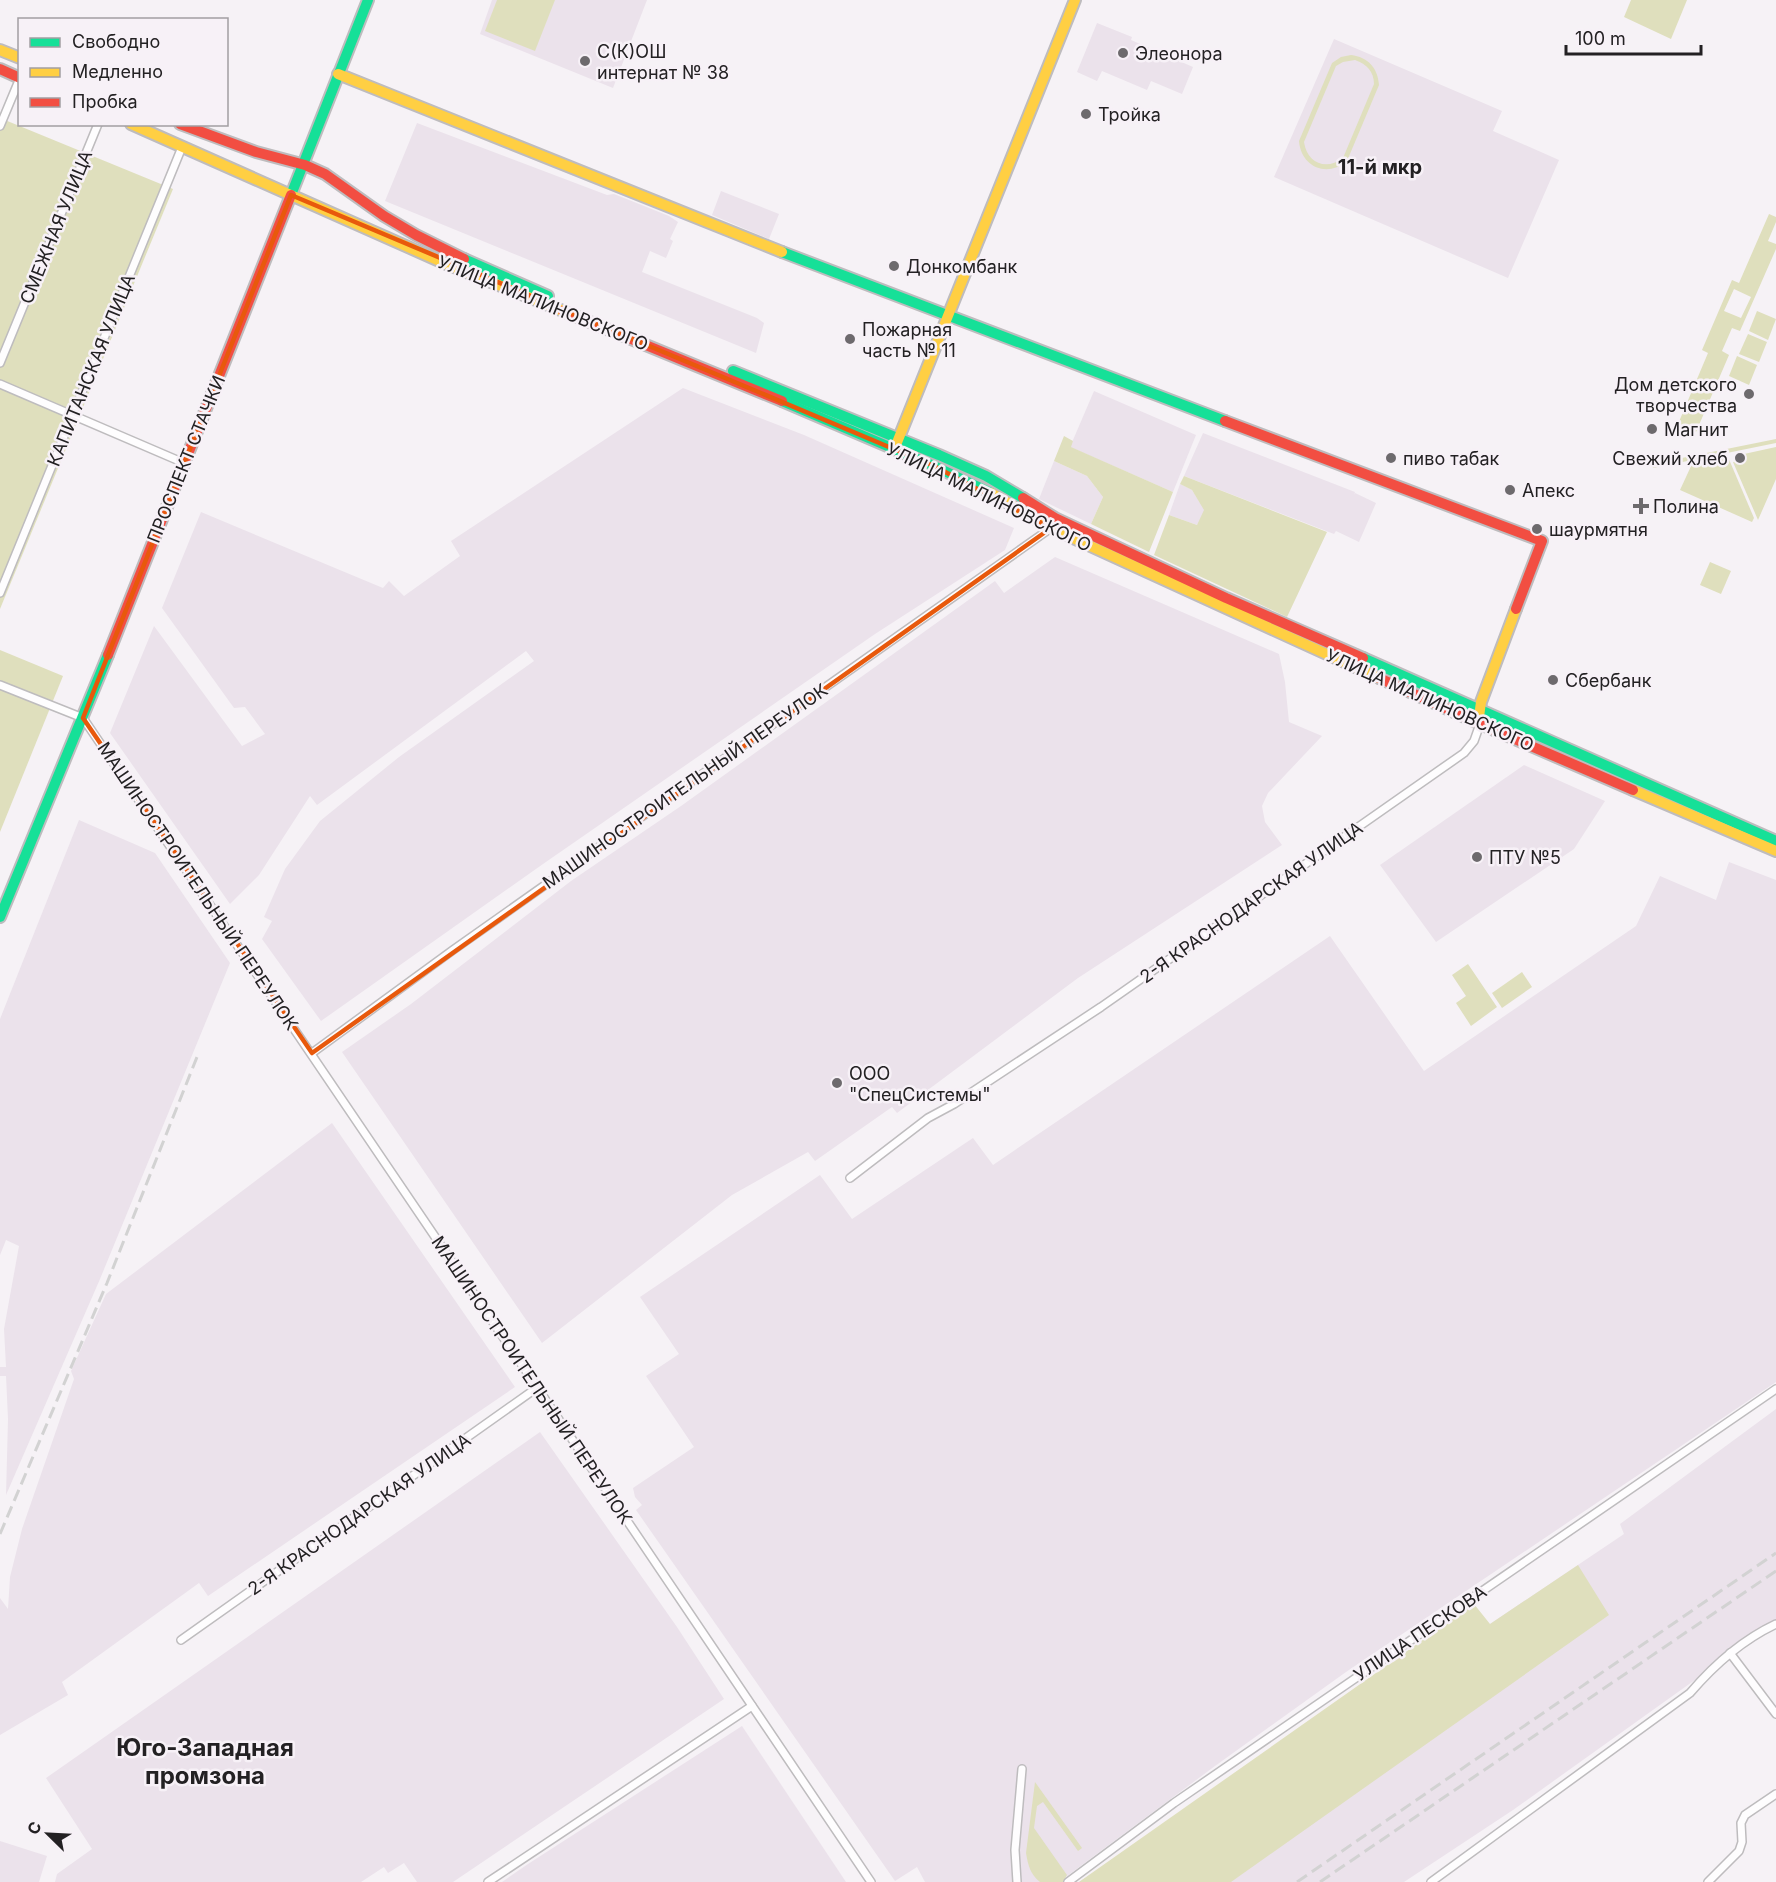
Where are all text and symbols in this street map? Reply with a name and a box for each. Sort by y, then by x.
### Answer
legend [18,18,228,126]
scale bar [1566,18,1701,56]
text: 100 m [1575,28,1626,49]
text: Свободно [72,31,160,52]
place label: С(К)ОШ интернат № 38 [597,41,729,83]
place label: Элеонора [1135,43,1223,64]
marker: Элеонора [1116,46,1130,60]
marker: С(К)ОШ интернат № 38 [578,54,592,68]
text: Медленно [72,61,163,82]
text: Пробка [72,91,138,112]
place label: Тройка [1098,104,1161,125]
marker: Тройка [1079,107,1093,121]
street label: СМЕЖНАЯ УЛИЦА [16,147,96,307]
district label: 11-й мкр [1338,155,1422,179]
street label: УЛИЦА МАЛИНОВСКОГО [435,251,651,355]
place label: Донкомбанк [906,256,1018,277]
marker: Донкомбанк [887,259,901,273]
street label: КАПИТАНСКАЯ УЛИЦА [43,271,139,469]
place label: Пожарная часть № 11 [862,319,956,361]
marker: Пожарная часть № 11 [843,332,857,346]
street label: ПРОСПЕКТ СТАЧКИ [143,372,229,546]
place label: Дом детского творчества [1614,374,1737,416]
marker: Дом детского творчества [1742,387,1756,401]
place label: Магнит [1664,419,1729,440]
marker: Магнит [1645,422,1659,436]
street label: УЛИЦА МАЛИНОВСКОГО [883,438,1095,556]
place label: пиво табак [1403,448,1500,469]
place label: Свежий хлеб [1612,448,1728,469]
marker: пиво табак [1384,451,1398,465]
marker: Свежий хлеб [1733,451,1747,465]
place label: Апекс [1522,480,1575,501]
marker: Апекс [1503,483,1517,497]
place label: Полина [1653,496,1719,517]
marker: Полина [1634,499,1648,513]
place label: шаурмятня [1549,519,1648,540]
marker: шаурмятня [1530,522,1544,536]
street label: УЛИЦА МАЛИНОВСКОГО [1323,645,1537,755]
place label: Сбербанк [1565,670,1652,691]
marker: Сбербанк [1546,673,1560,687]
street label: МАШИНОСТРОИТЕЛЬНЫЙ ПЕРЕУЛОК [538,678,831,893]
street label: МАШИНОСТРОИТЕЛЬНЫЙ ПЕРЕУЛОК [93,737,303,1034]
street label: 2-Я КРАСНОДАРСКАЯ УЛИЦА [1136,817,1366,987]
place label: ПТУ №5 [1489,847,1561,868]
marker: ПТУ №5 [1470,850,1484,864]
place label: ООО "СпецСистемы" [849,1063,991,1105]
marker: ООО "СпецСистемы" [830,1076,844,1090]
street label: МАШИНОСТРОИТЕЛЬНЫЙ ПЕРЕУЛОК [427,1231,637,1528]
street label: 2-Я КРАСНОДАРСКАЯ УЛИЦА [244,1429,474,1599]
street label: УЛИЦА ПЕСКОВА [1350,1581,1490,1685]
district label: Юго-Западная промзона [116,1733,294,1790]
north arrow [18,1804,78,1864]
text: С [23,1818,46,1837]

